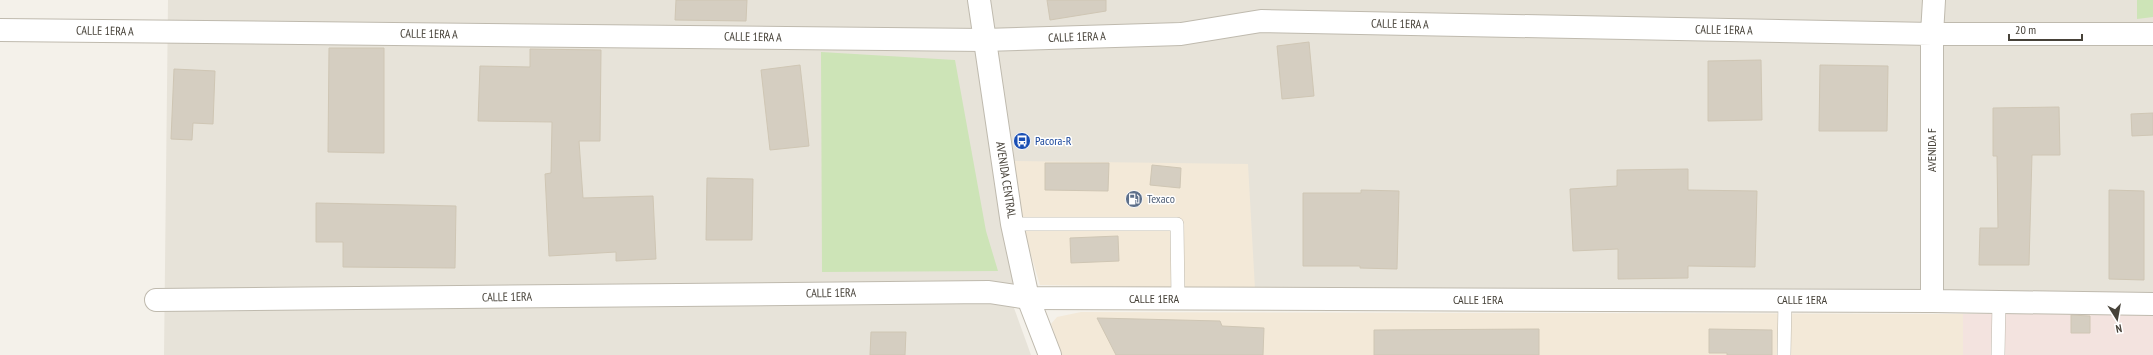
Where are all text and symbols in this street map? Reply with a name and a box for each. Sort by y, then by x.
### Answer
street label: CALLE 1ERA A [1371,15,1429,32]
scale bar [2009,16,2082,42]
street label: CALLE 1ERA A [1695,21,1753,38]
street label: CALLE 1ERA A [76,22,134,39]
text: 20 m [2015,22,2036,37]
street label: CALLE 1ERA A [400,25,458,42]
street label: CALLE 1ERA A [724,28,782,45]
street label: CALLE 1ERA A [1048,28,1106,45]
street label: AVENIDA F [1924,128,1939,172]
bus stop icon: Pacora-R [1012,131,1032,151]
place label: Pacora-R [1035,133,1072,148]
street label: AVENIDA CENTRAL [993,140,1020,219]
fuel station icon: Texaco [1124,189,1144,209]
place label: Texaco [1147,191,1175,206]
street label: CALLE 1ERA [806,285,857,300]
street label: CALLE 1ERA [482,289,533,304]
street label: CALLE 1ERA [1129,291,1179,306]
street label: CALLE 1ERA [1453,292,1503,307]
street label: CALLE 1ERA [1777,292,1827,307]
north arrow [2097,299,2137,339]
text: N [2115,321,2123,336]

